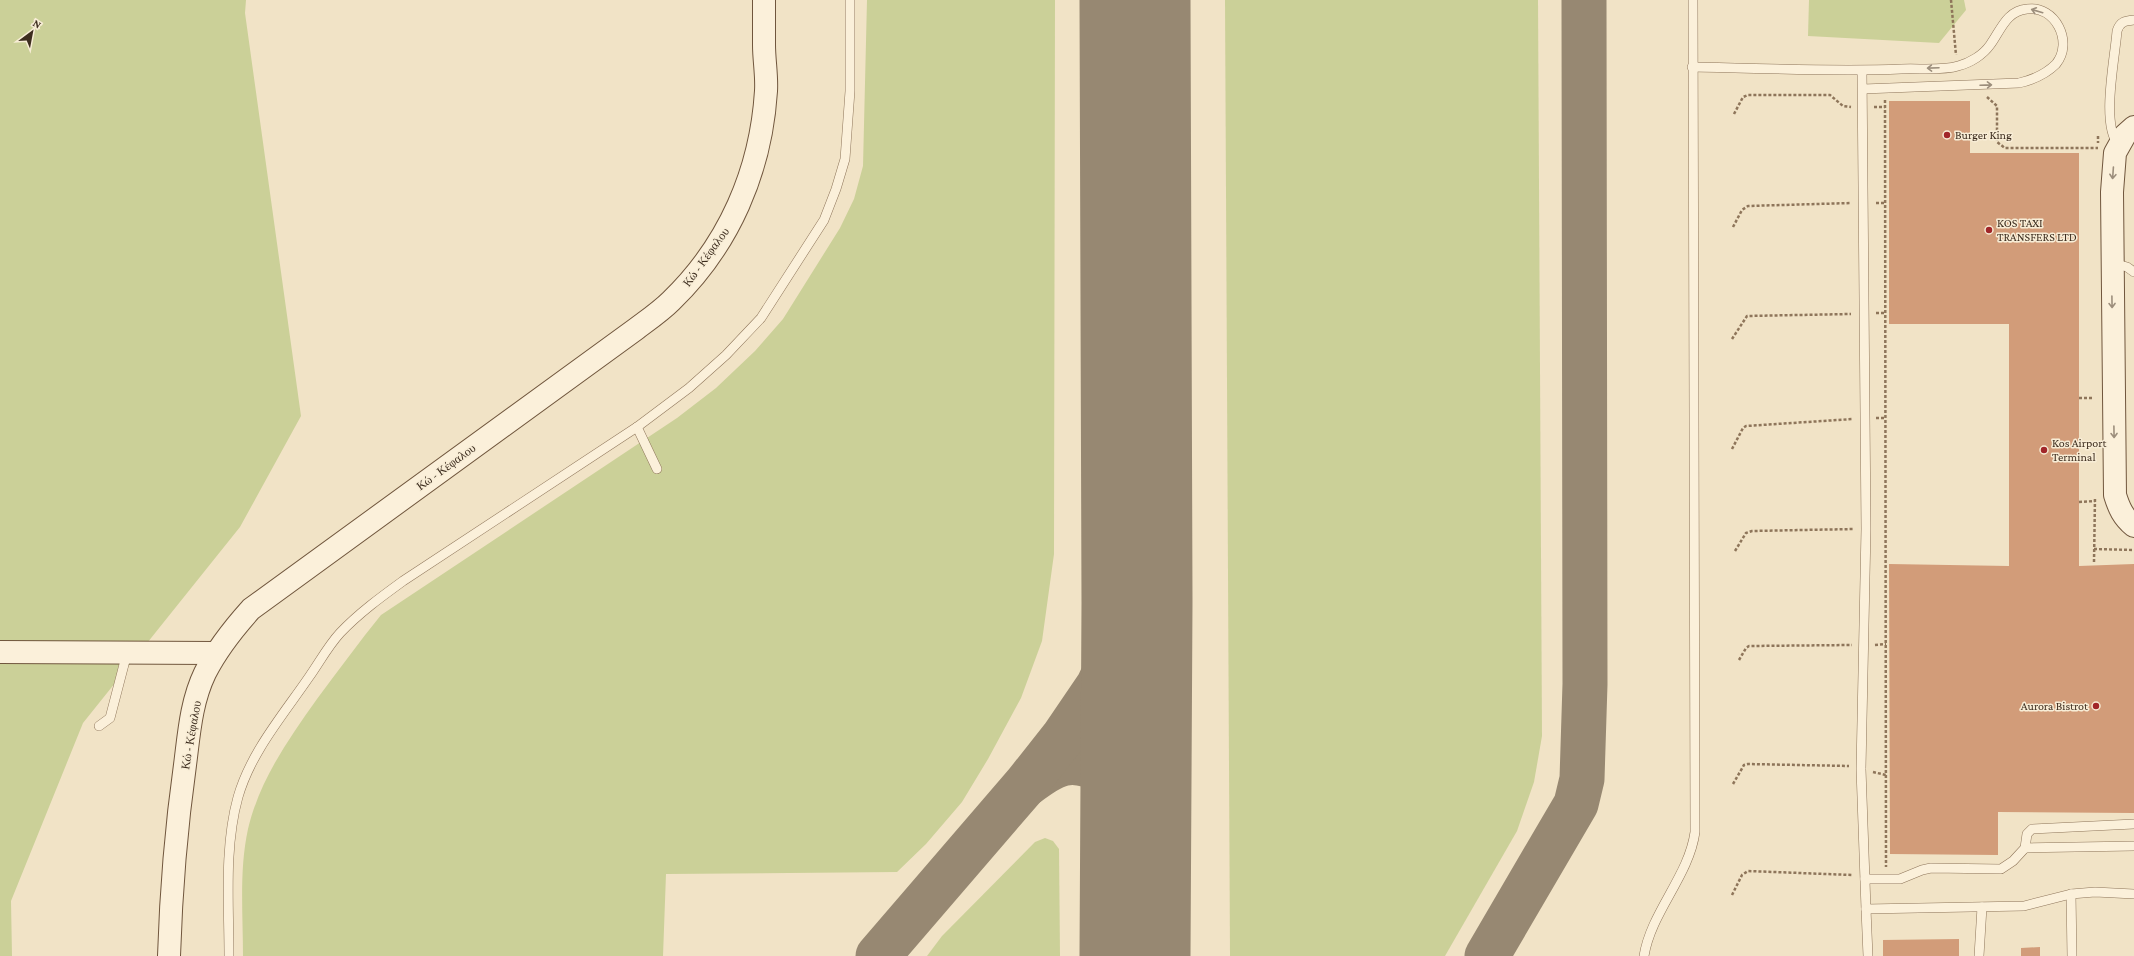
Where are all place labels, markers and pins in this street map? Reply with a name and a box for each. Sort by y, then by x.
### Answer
place label: Burger King [1955,128,2012,142]
marker: Burger King [1942,130,1952,140]
place label: KOS TAXI TRANSFERS LTD [1997,216,2077,244]
marker: KOS TAXI TRANSFERS LTD [1984,225,1994,235]
place label: Kos Airport Terminal [2052,436,2107,464]
marker: Kos Airport Terminal [2039,445,2049,455]
place label: Aurora Bistrot [2021,699,2089,713]
marker: Aurora Bistrot [2091,701,2101,711]

